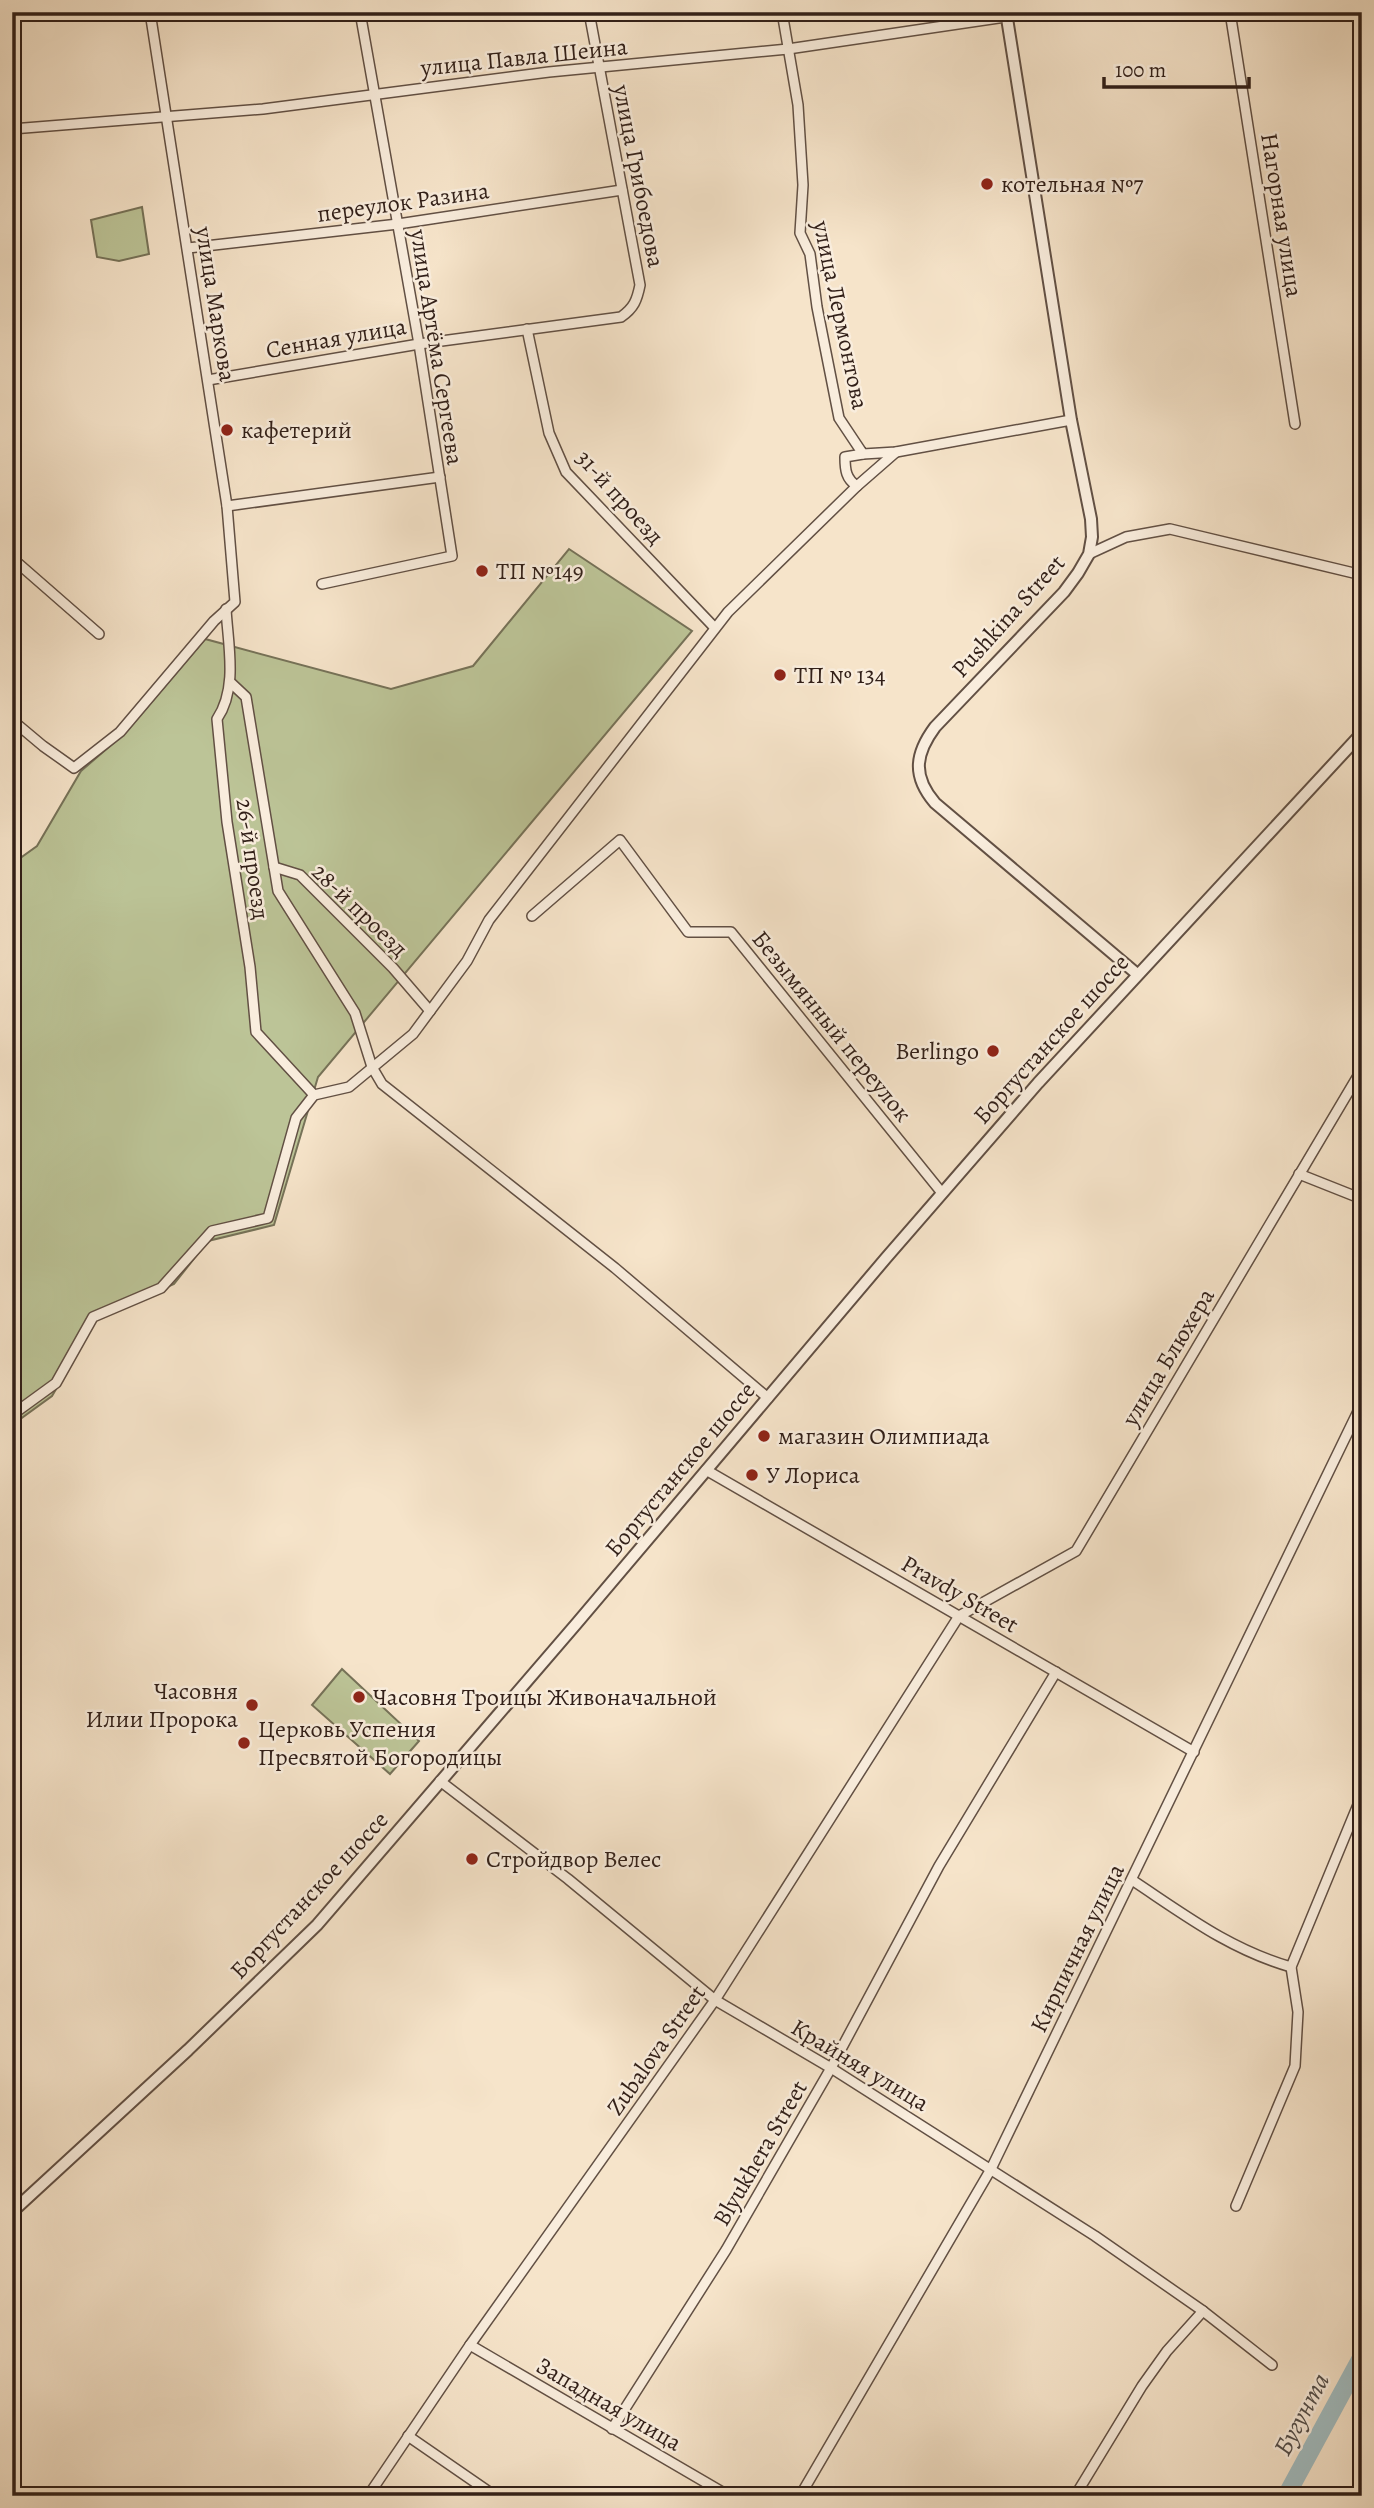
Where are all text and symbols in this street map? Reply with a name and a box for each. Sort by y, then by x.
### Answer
street label: улица Павла Шеина [418,30,629,84]
scale bar [1104,46,1250,90]
text: 100 m [1115,56,1166,84]
street label: улица Грибоедова [605,81,672,270]
street label: Нагорная улица [1253,130,1311,300]
place label: котельная №7 [1001,168,1144,200]
street label: переулок Разина [315,174,491,230]
marker: котельная №7 [979,176,995,192]
street label: улица Лермонтова [805,217,877,412]
street label: улица Маркова [188,223,244,384]
street label: улица Артёма Сергеева [402,226,471,467]
street label: Сенная улица [263,310,409,366]
place label: кафетерий [241,414,352,446]
marker: кафетерий [219,422,235,438]
street label: 31-й проезд [569,443,671,551]
street label: Pushkina Street [944,547,1072,684]
place label: ТП №149 [496,555,584,587]
marker: ТП №149 [474,563,490,579]
place label: ТП № 134 [794,659,886,691]
marker: ТП № 134 [772,667,788,683]
street label: 26-й проезд [229,796,277,922]
street label: 28-й проезд [305,856,415,964]
street label: Безымянный переулок [745,924,919,1128]
street label: Боргустанское шоссе [966,947,1136,1131]
place label: Berlingo [895,1035,979,1067]
marker: Berlingo [985,1043,1001,1059]
street label: улица Блюхера [1114,1282,1222,1433]
street label: Боргустанское шоссе [597,1375,763,1563]
place label: магазин Олимпиада [778,1420,990,1452]
marker: магазин Олимпиада [756,1428,772,1444]
place label: У Лориса [766,1459,860,1491]
marker: У Лориса [744,1467,760,1483]
street label: Pravdy Street [896,1548,1024,1640]
place label: Часовня Илии Пророка [86,1675,238,1735]
place label: Часовня Троицы Живоначальной [373,1681,717,1713]
marker: Часовня Троицы Живоначальной [351,1689,367,1705]
marker: Часовня Илии Пророка [244,1697,260,1713]
place label: Церковь Успения Пресвятой Богородицы [258,1713,502,1773]
marker: Церковь Успения Пресвятой Богородицы [236,1735,252,1751]
street label: Боргустанское шоссе [223,1804,395,1986]
place label: Стройдвор Велес [486,1843,662,1875]
marker: Стройдвор Велес [464,1851,480,1867]
street label: Кирпичная улица [1022,1858,1132,2038]
street label: Zubalova Street [599,1978,713,2122]
street label: Крайняя улица [785,2011,935,2119]
street label: Blyukhera Street [705,2074,815,2232]
street label: Западная улица [530,2349,688,2459]
water label: Бугунта [1265,2367,1338,2462]

